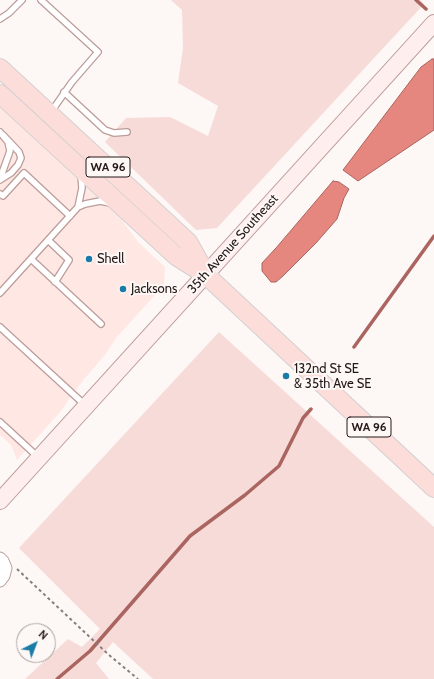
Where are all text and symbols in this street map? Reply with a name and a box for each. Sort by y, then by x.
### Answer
road number: WA 96 [86,157,130,177]
street label: 35th Avenue Southeast [184,191,282,297]
place label: Shell [97,251,124,267]
marker: Shell [84,254,94,264]
place label: Jacksons [131,281,177,297]
marker: Jacksons [118,284,128,294]
place label: 132nd St SE & 35th Ave SE [294,361,371,392]
marker: 132nd St SE & 35th Ave SE [281,371,291,381]
road number: WA 96 [347,417,391,437]
north arrow [16,623,56,663]
text: N [36,627,51,643]

